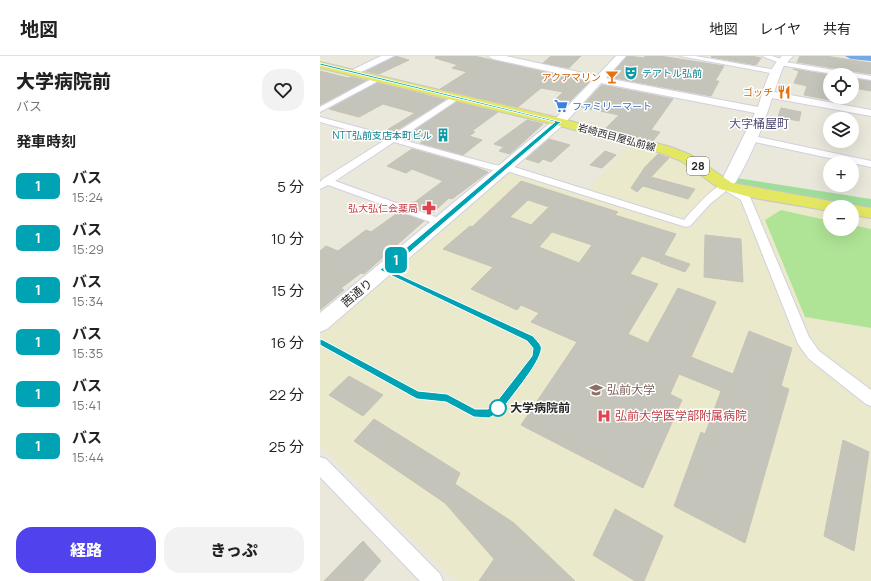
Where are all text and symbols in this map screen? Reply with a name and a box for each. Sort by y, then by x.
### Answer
text: 地図 [20,16,58,42]
text: 地図 [709,19,737,38]
text: レイヤ [759,19,801,38]
text: 共有 [823,19,851,38]
theatre icon: テアトル弘前 [623,65,639,81]
place label: テアトル弘前 [642,66,702,80]
text: 大学病院前 [16,68,111,94]
map controls [823,68,859,236]
button: locate [823,68,859,104]
button: heart [262,69,304,111]
bar icon: アクアマリン [604,69,620,85]
place label: アクアマリン [542,70,601,84]
restaurant icon: ゴッチ [776,84,792,100]
place label: ゴッチ [743,85,773,99]
text: バス [16,97,42,115]
supermarket icon: ファミリーマート [553,98,569,114]
place label: ファミリーマート [572,99,652,113]
button: layers [823,112,859,148]
district label: 大字桶屋町 [729,115,789,132]
street label: 岩崎西目屋弘前線 [577,120,657,154]
building icon: NTT弘前支店本町ビル [435,127,451,143]
place label: NTT弘前支店本町ビル [333,128,432,142]
text: 発車時刻 [16,131,76,152]
button: + [823,156,859,192]
road number: 28 [687,157,709,175]
text: バス [72,167,102,188]
text: 1 [35,176,41,195]
text: 5 分 [277,176,304,197]
text: 15:24 [72,188,103,206]
pharmacy icon: 弘大弘仁会薬局 [421,200,437,216]
button: − [823,200,859,236]
place label: 弘大弘仁会薬局 [348,201,418,215]
text: バス [72,219,102,240]
text: 1 [35,228,41,247]
text: 10 分 [271,228,304,249]
text: 15:29 [72,240,104,258]
line badge: 1 [383,247,409,273]
text: 1 [393,250,399,269]
text: バス [72,271,102,292]
street label: 茜通り [337,275,376,311]
text: 1 [35,280,41,299]
text: 15 分 [271,280,304,301]
text: 15:34 [72,292,103,310]
text: バス [72,323,102,344]
text: 1 [35,332,41,351]
text: 16 分 [271,332,304,353]
text: 15:35 [72,344,103,362]
text: バス [72,375,102,396]
place label: 弘前大学 [607,381,655,398]
school or university icon: 弘前大学 [588,382,604,398]
text: 1 [35,384,41,403]
text: 22 分 [269,384,304,405]
text: 15:41 [72,396,101,414]
marker: 大学病院前 [489,399,507,417]
place label: 大学病院前 [510,399,570,416]
place label: 弘前大学医学部附属病院 [615,407,747,424]
hospital icon: 弘前大学医学部附属病院 [596,408,612,424]
text: バス [72,427,102,448]
text: 1 [35,436,41,455]
text: 25 分 [269,436,304,457]
text: 15:44 [72,448,104,466]
button: 経路 [16,527,156,573]
button: きっぷ [164,527,304,573]

